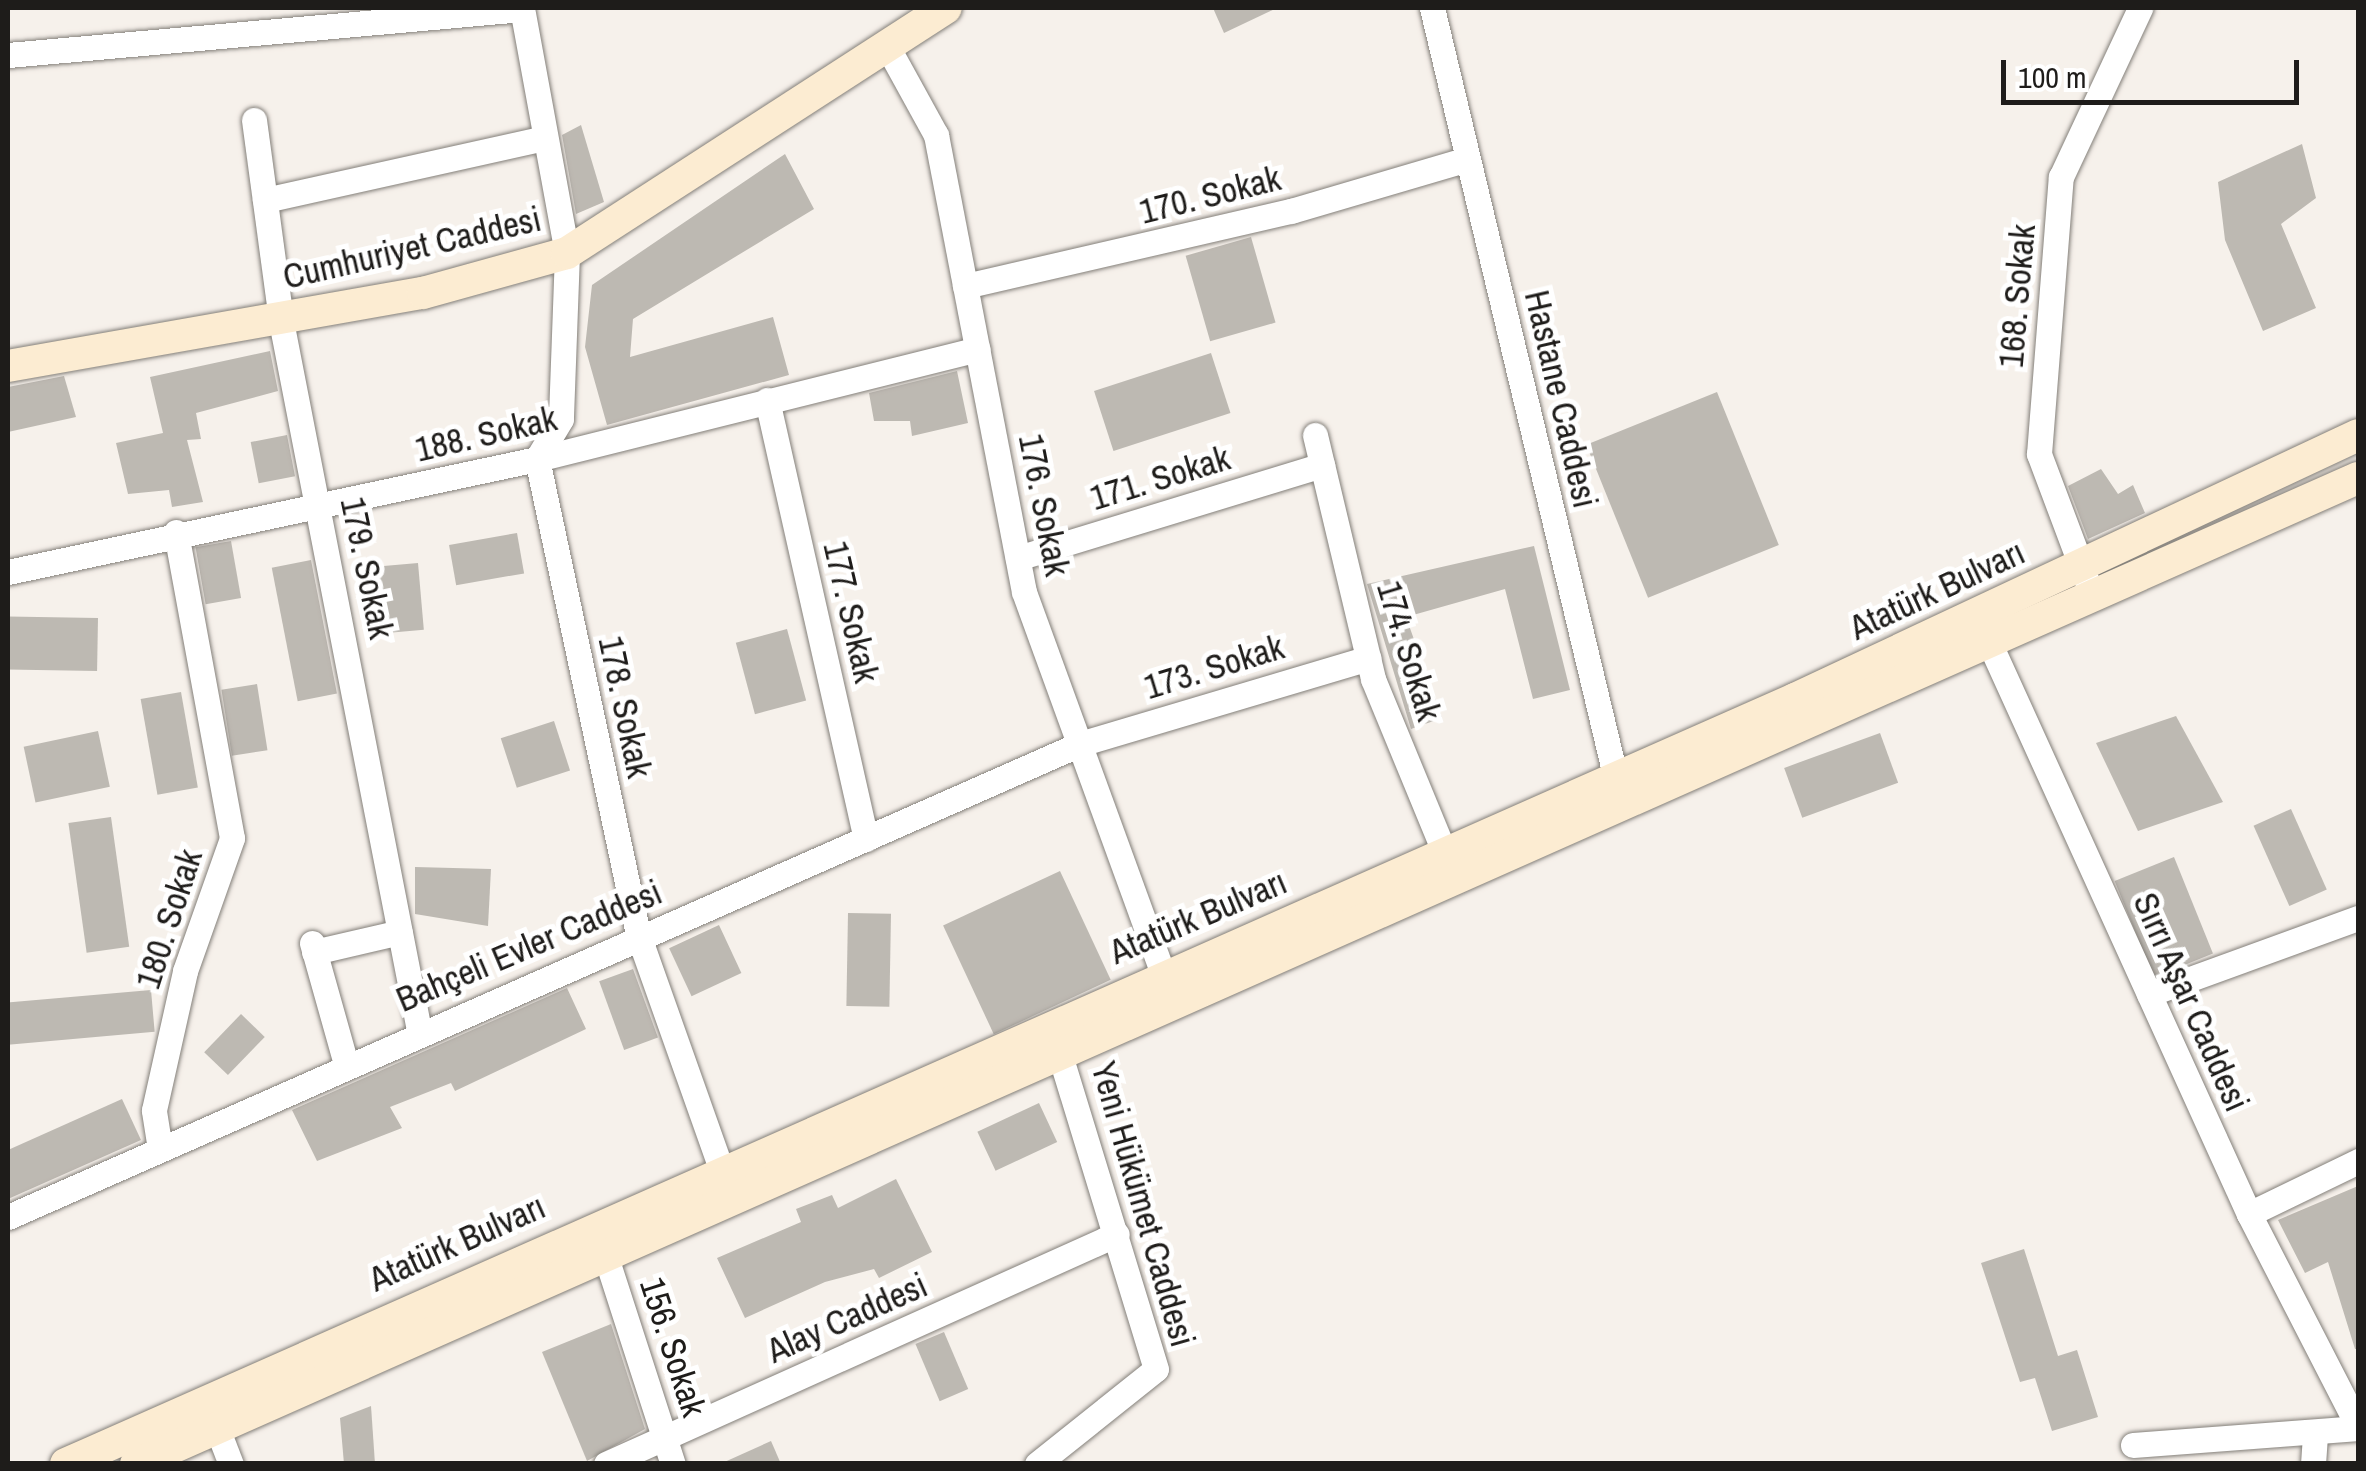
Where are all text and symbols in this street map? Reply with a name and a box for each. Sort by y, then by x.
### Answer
scale bar [2006,40,2304,102]
text: 100 m [2018,57,2086,97]
street label: 170. Sokak [1135,157,1285,233]
street label: Cumhuriyet Caddesi [279,198,545,298]
street label: 168. Sokak [1990,223,2044,369]
street label: Hastane Caddesi [1516,286,1606,512]
street label: 188. Sokak [411,397,561,471]
street label: 176. Sokak [1010,431,1078,579]
street label: 171. Sokak [1085,437,1235,519]
street label: 179. Sokak [332,493,402,643]
street label: Atatürk Bulvarı [1843,531,2031,649]
street label: 177. Sokak [814,537,888,687]
street label: 174. Sokak [1368,576,1450,726]
street label: 173. Sokak [1139,626,1289,708]
street label: 178. Sokak [590,632,660,782]
street label: 180. Sokak [127,844,211,994]
street label: Atatürk Bulvarı [1103,861,1293,973]
street label: Bahçeli Evler Caddesi [390,871,668,1021]
street label: Sırrı Aşar Caddesi [2124,886,2258,1118]
street label: Yeni Hükümet Caddesi [1082,1057,1204,1351]
street label: Atatürk Bulvarı [362,1186,552,1300]
street label: Alay Caddesi [760,1264,934,1372]
street label: 156. Sokak [631,1272,715,1422]

